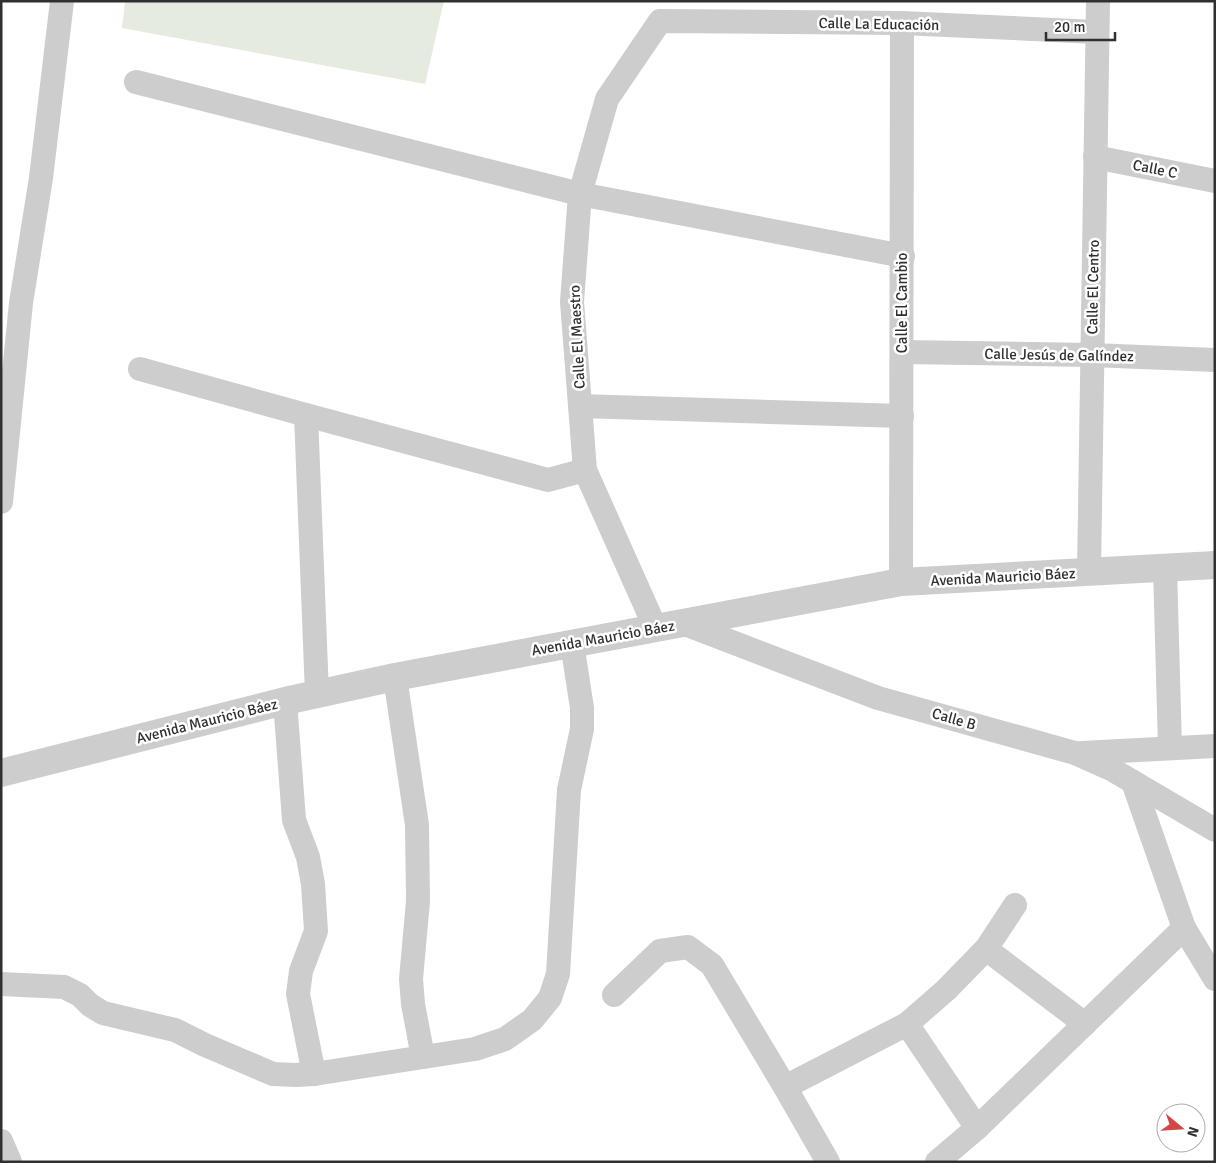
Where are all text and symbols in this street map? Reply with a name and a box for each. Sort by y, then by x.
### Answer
scale bar [1046,10,1115,42]
street label: Calle La Educación [818,14,940,34]
text: 20 m [1054,18,1085,36]
street label: Calle C [1131,156,1179,182]
street label: Calle El Centro [1083,239,1103,335]
street label: Calle El Cambio [893,253,911,353]
street label: Calle El Maestro [565,284,589,389]
street label: Calle Jesús de Galíndez [984,345,1134,365]
street label: Avenida Mauricio Báez [930,564,1076,590]
street label: Avenida Mauricio Báez [530,616,676,659]
street label: Avenida Mauricio Báez [134,695,280,747]
street label: Calle B [930,704,978,734]
north arrow [1156,1103,1206,1153]
text: N [1183,1125,1202,1139]

